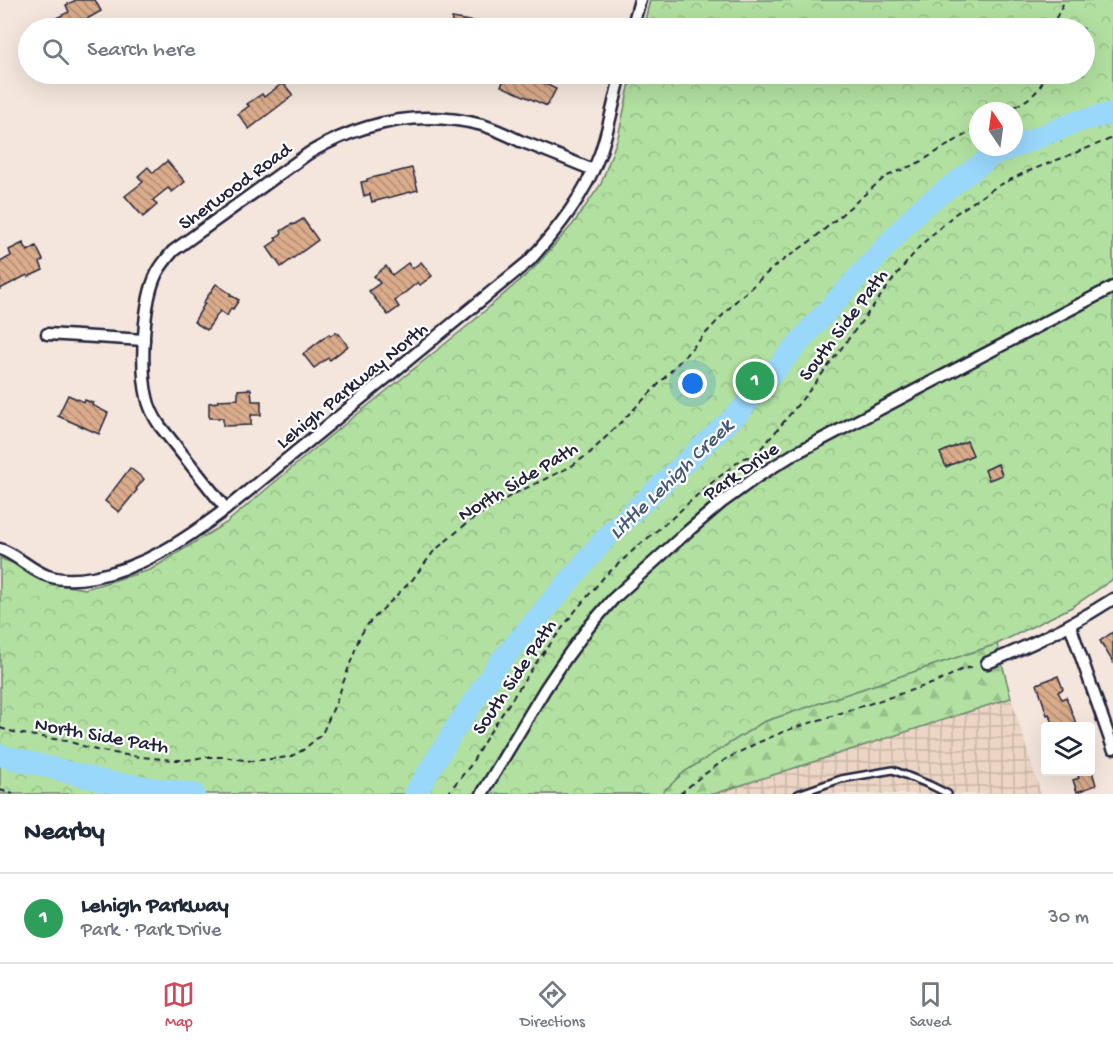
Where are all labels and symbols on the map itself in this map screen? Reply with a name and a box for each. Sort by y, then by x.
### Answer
north arrow [969,102,1023,156]
street label: Sherwood Road [175,138,299,236]
street label: South Side Path [795,265,894,387]
street label: Lehigh Parkway North [273,318,434,455]
pin: 1 [736,358,774,404]
your location [678,369,707,398]
water label: Little Lehigh Creek [605,413,741,546]
street label: North Side Path [455,438,583,528]
street label: Park Drive [699,438,785,508]
street label: South Side Path [469,616,563,740]
street label: North Side Path [33,714,170,761]

